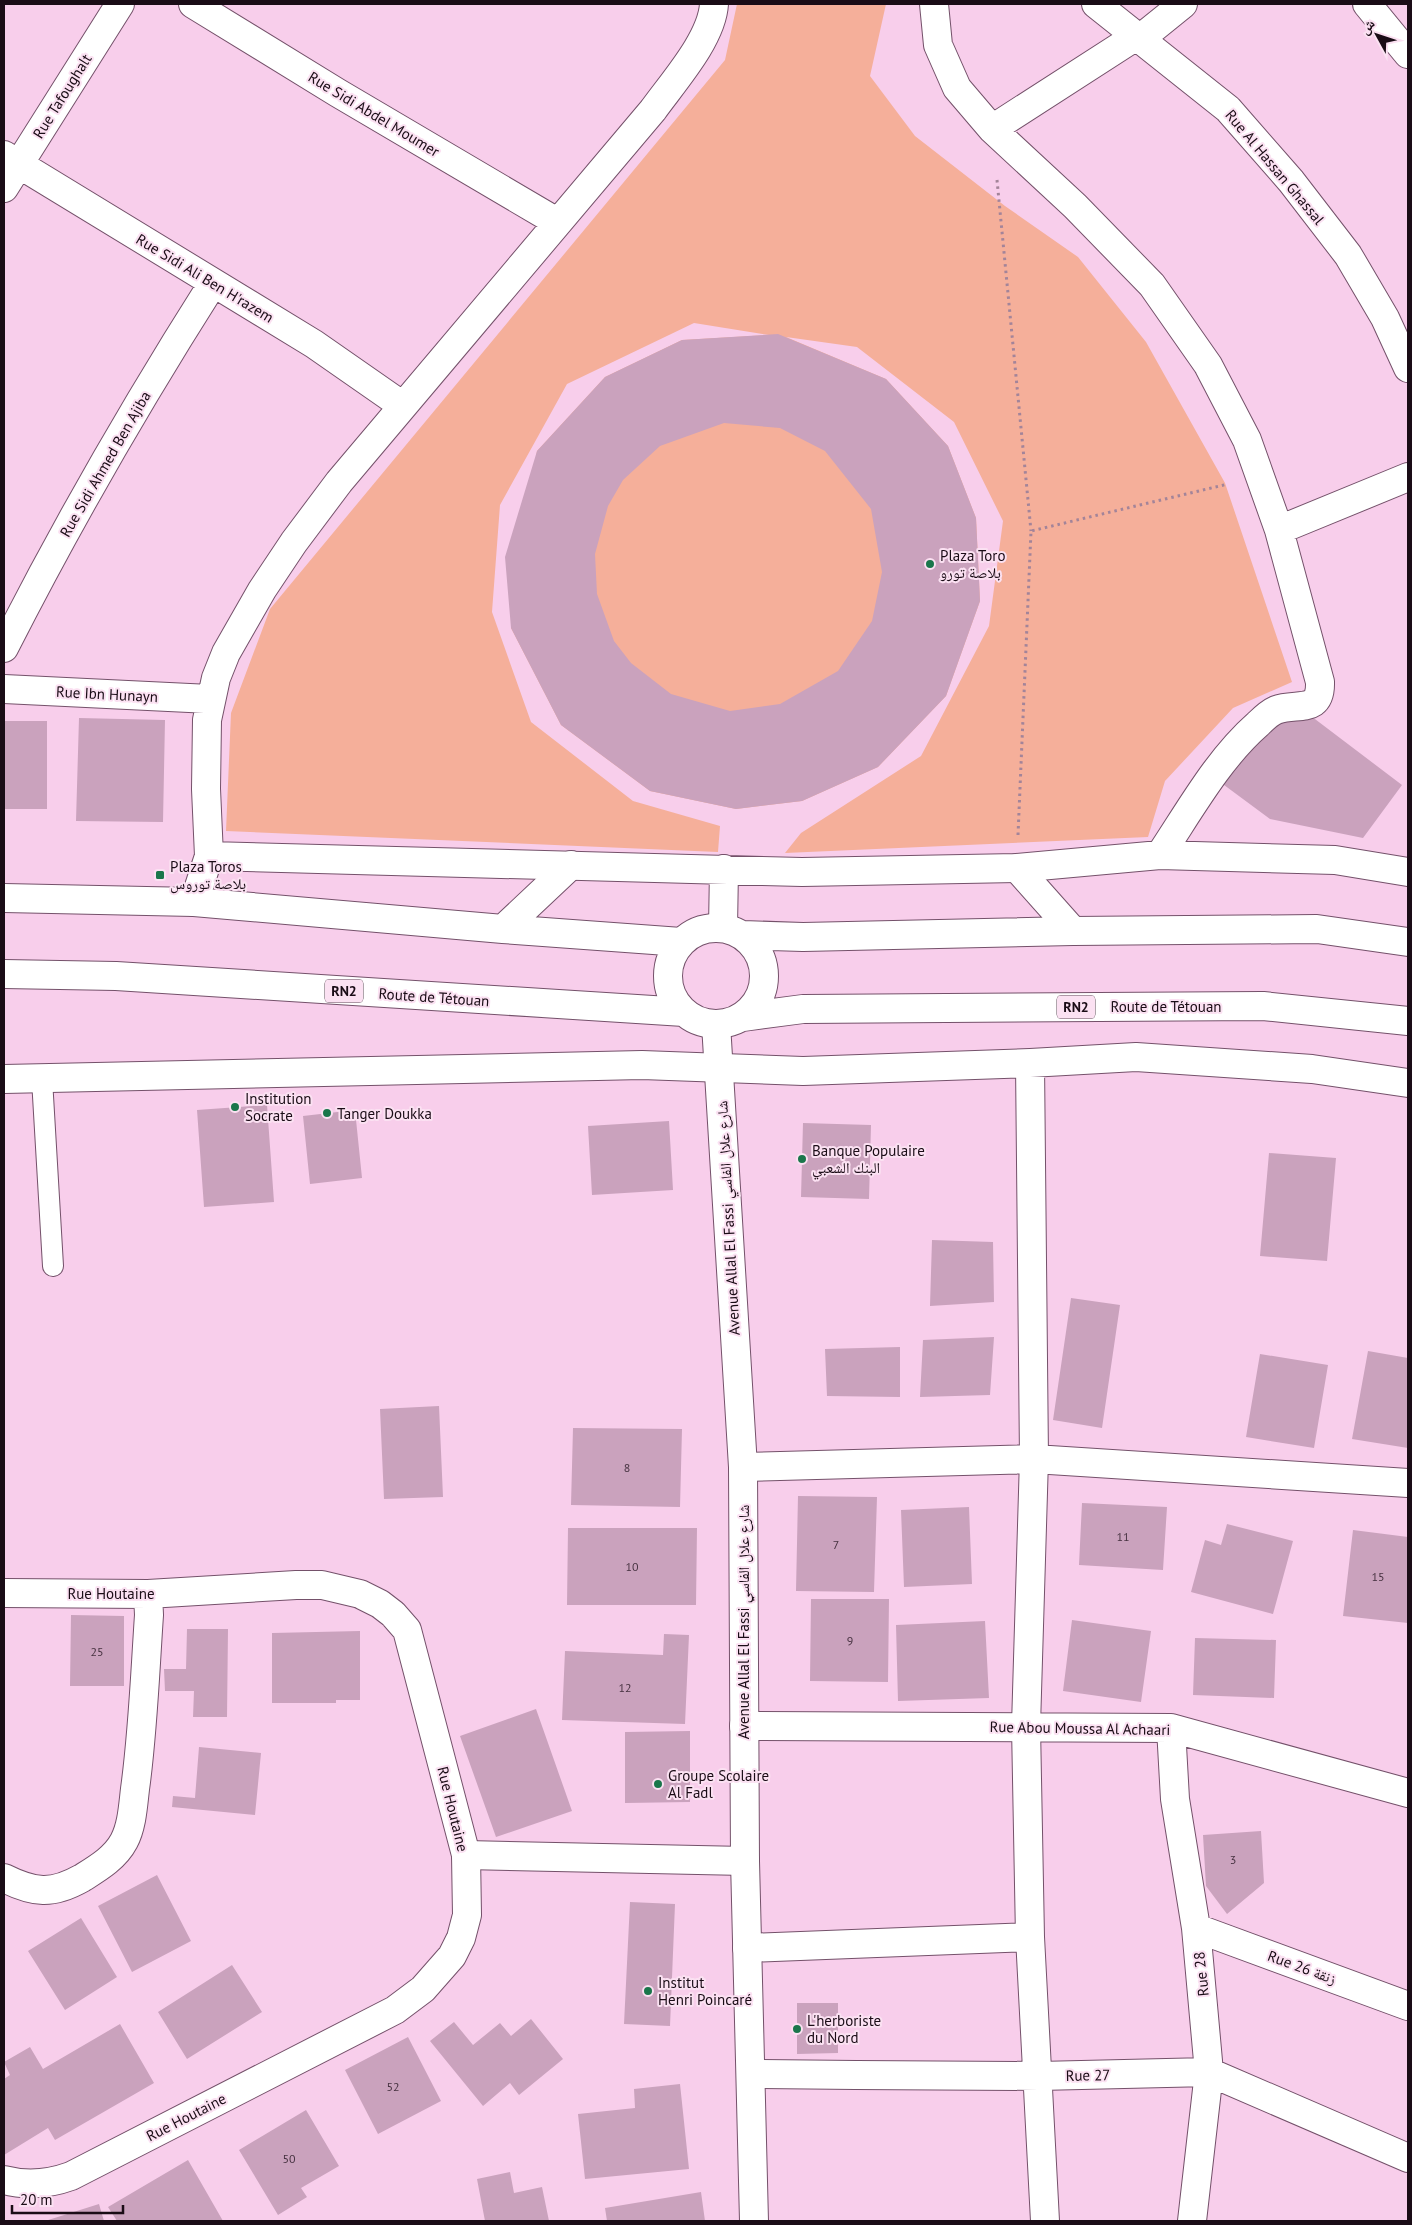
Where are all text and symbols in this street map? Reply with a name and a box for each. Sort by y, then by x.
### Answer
north arrow [1352,10,1402,60]
text: ش [1355,15,1379,38]
street label: Rue Tafoughalt [28,50,96,142]
street label: Rue Sidi Abdel Moumer [305,67,443,161]
street label: Rue Al Hassan Ghassal [1221,106,1329,229]
street label: Rue Sidi Ali Ben H'razem [133,229,277,327]
street label: Rue Sidi Ahmed Ben Ajiba [55,388,155,540]
place label: Plaza Toro بلاصة تورو [940,546,1005,582]
marker: Plaza Toro بلاصة تورو [924,558,936,570]
street label: Rue Ibn Hunayn [55,682,159,706]
place label: Plaza Toros بلاصة توروس [170,857,246,894]
marker: Plaza Toros بلاصة توروس [154,869,166,881]
road number: RN2 [325,979,363,1002]
street label: Route de Tétouan [378,984,490,1010]
road number: RN2 [1057,996,1095,1019]
street label: Route de Tétouan [1110,997,1222,1016]
place label: Institution Socrate [245,1089,312,1125]
street label: Avenue Allal El Fassi شارع علال الفاسي [712,1100,746,1336]
marker: Institution Socrate [229,1101,241,1113]
place label: Tanger Doukka [337,1104,432,1123]
marker: Tanger Doukka [321,1107,333,1119]
place label: Banque Populaire البنك الشعبي [812,1141,925,1179]
marker: Banque Populaire البنك الشعبي [796,1153,808,1165]
house number: 8 [624,1460,630,1475]
street label: Avenue Allal El Fassi شارع علال الفاسي [734,1505,755,1739]
house number: 11 [1116,1529,1130,1544]
house number: 7 [833,1537,839,1552]
house number: 10 [625,1559,639,1574]
house number: 15 [1371,1569,1385,1584]
street label: Rue Houtaine [67,1584,155,1603]
house number: 9 [847,1633,853,1648]
house number: 25 [90,1644,104,1659]
house number: 12 [618,1680,632,1695]
street label: Rue Abou Moussa Al Achaari [989,1717,1171,1739]
street label: Rue Houtaine [433,1764,473,1854]
place label: Groupe Scolaire Al Fadl [668,1766,769,1802]
marker: Groupe Scolaire Al Fadl [652,1778,664,1790]
house number: 3 [1230,1852,1236,1867]
street label: Rue 26 زنقة [1265,1946,1339,1988]
street label: Rue 28 [1189,1951,1213,1997]
place label: Institut Henri Poincaré [658,1973,752,2009]
marker: Institut Henri Poincaré [642,1985,654,1997]
place label: L'herboriste du Nord [807,2011,881,2047]
marker: L'herboriste du Nord [791,2023,803,2035]
street label: Rue 27 [1065,2065,1111,2085]
house number: 52 [386,2079,400,2094]
street label: Rue Houtaine [143,2089,229,2145]
house number: 50 [282,2151,296,2166]
scale bar [12,2182,124,2214]
text: 20 m [20,2190,53,2209]

